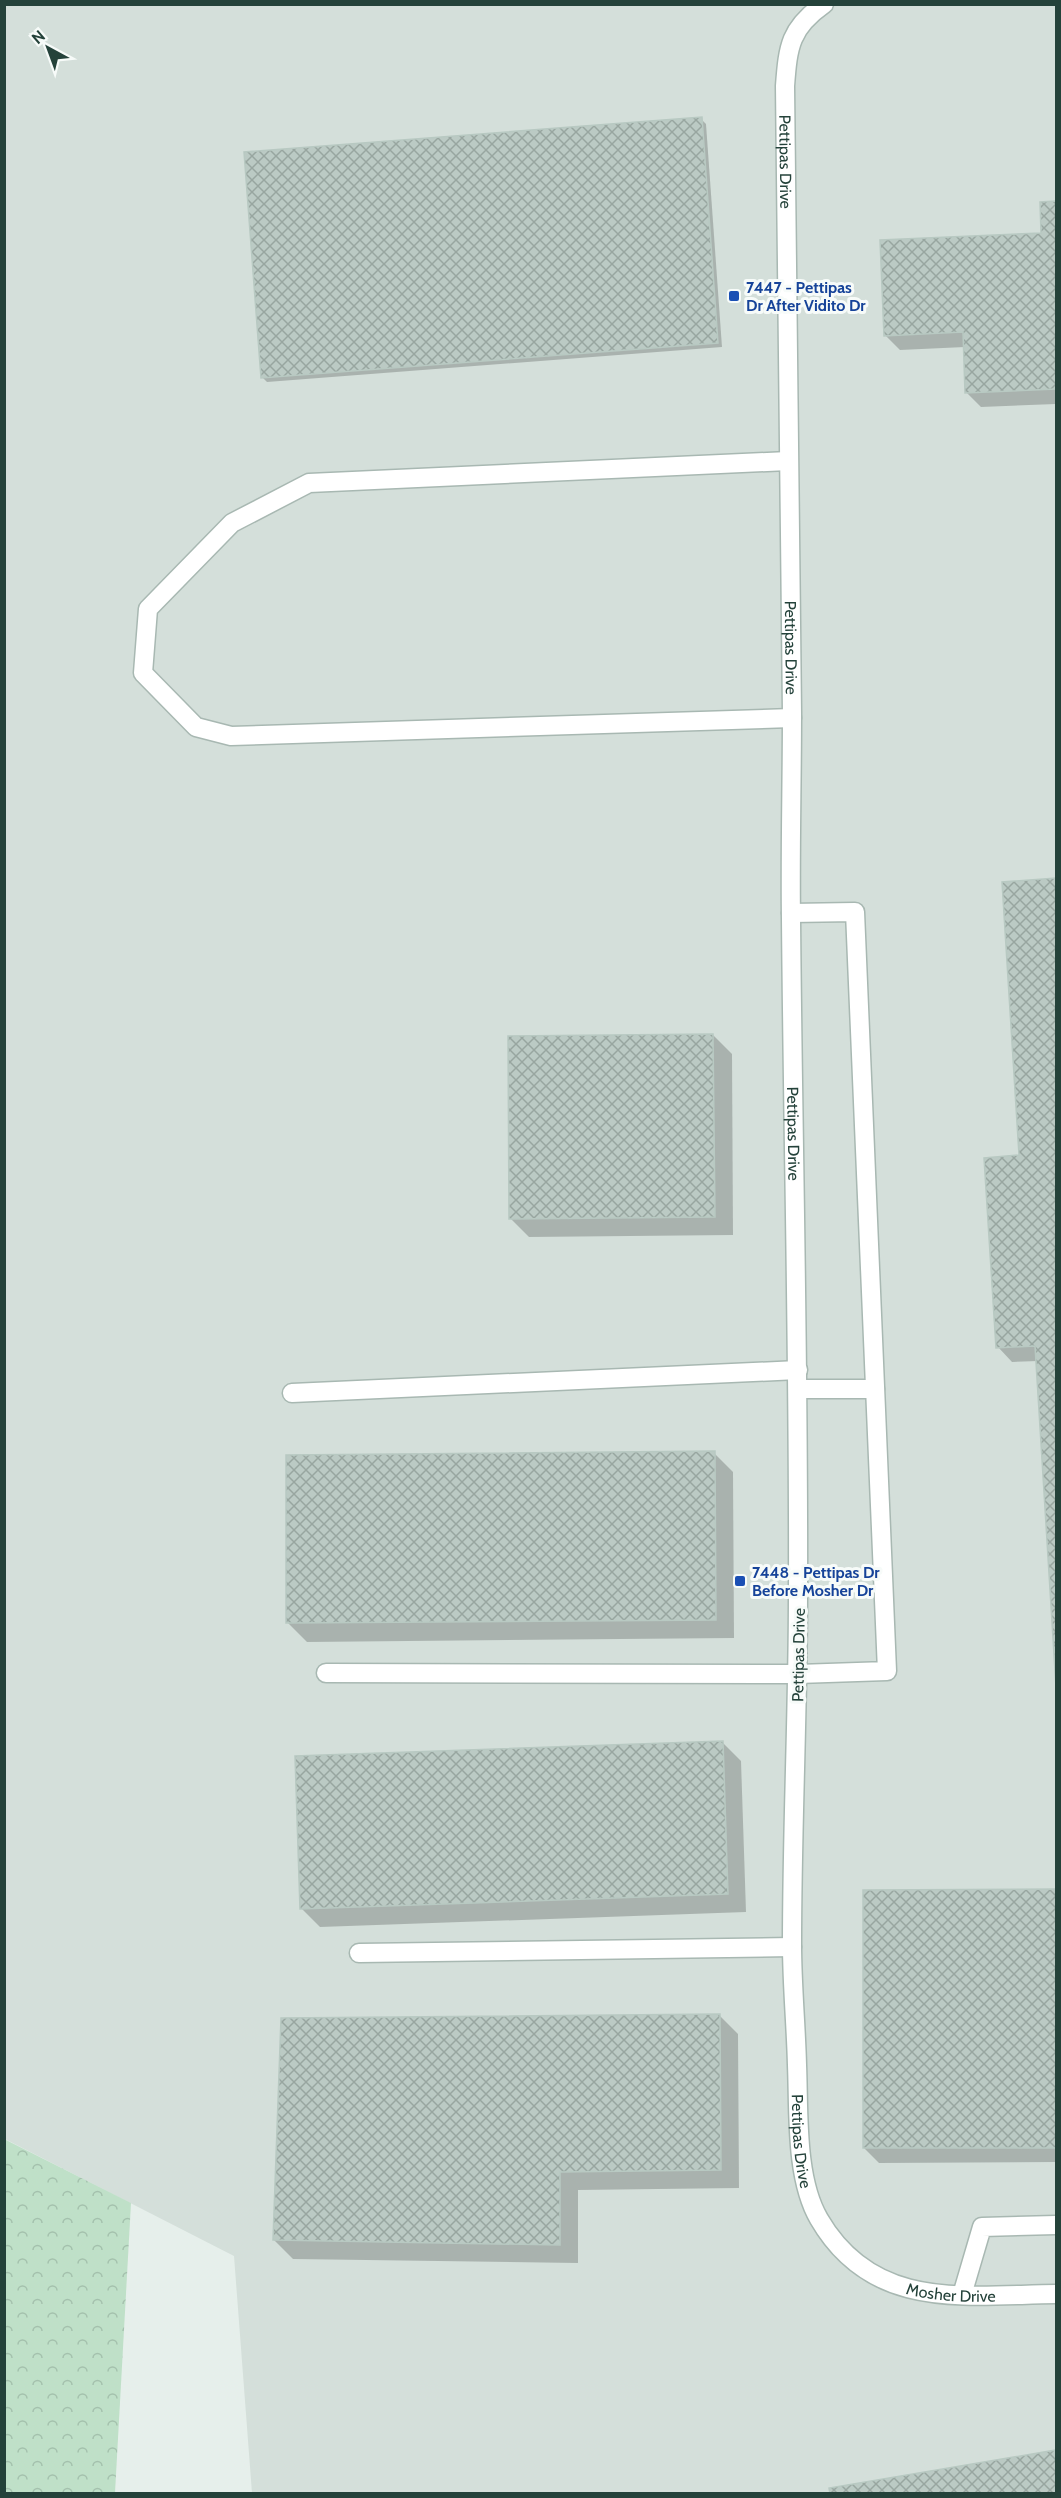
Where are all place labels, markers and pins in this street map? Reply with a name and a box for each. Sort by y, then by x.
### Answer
place label: 7447 - Pettipas Dr After Vidito Dr [746,278,866,315]
marker: 7447 - Pettipas Dr After Vidito Dr [727,289,741,303]
place label: 7448 - Pettipas Dr Before Mosher Dr [752,1563,880,1600]
marker: 7448 - Pettipas Dr Before Mosher Dr [733,1574,747,1588]

